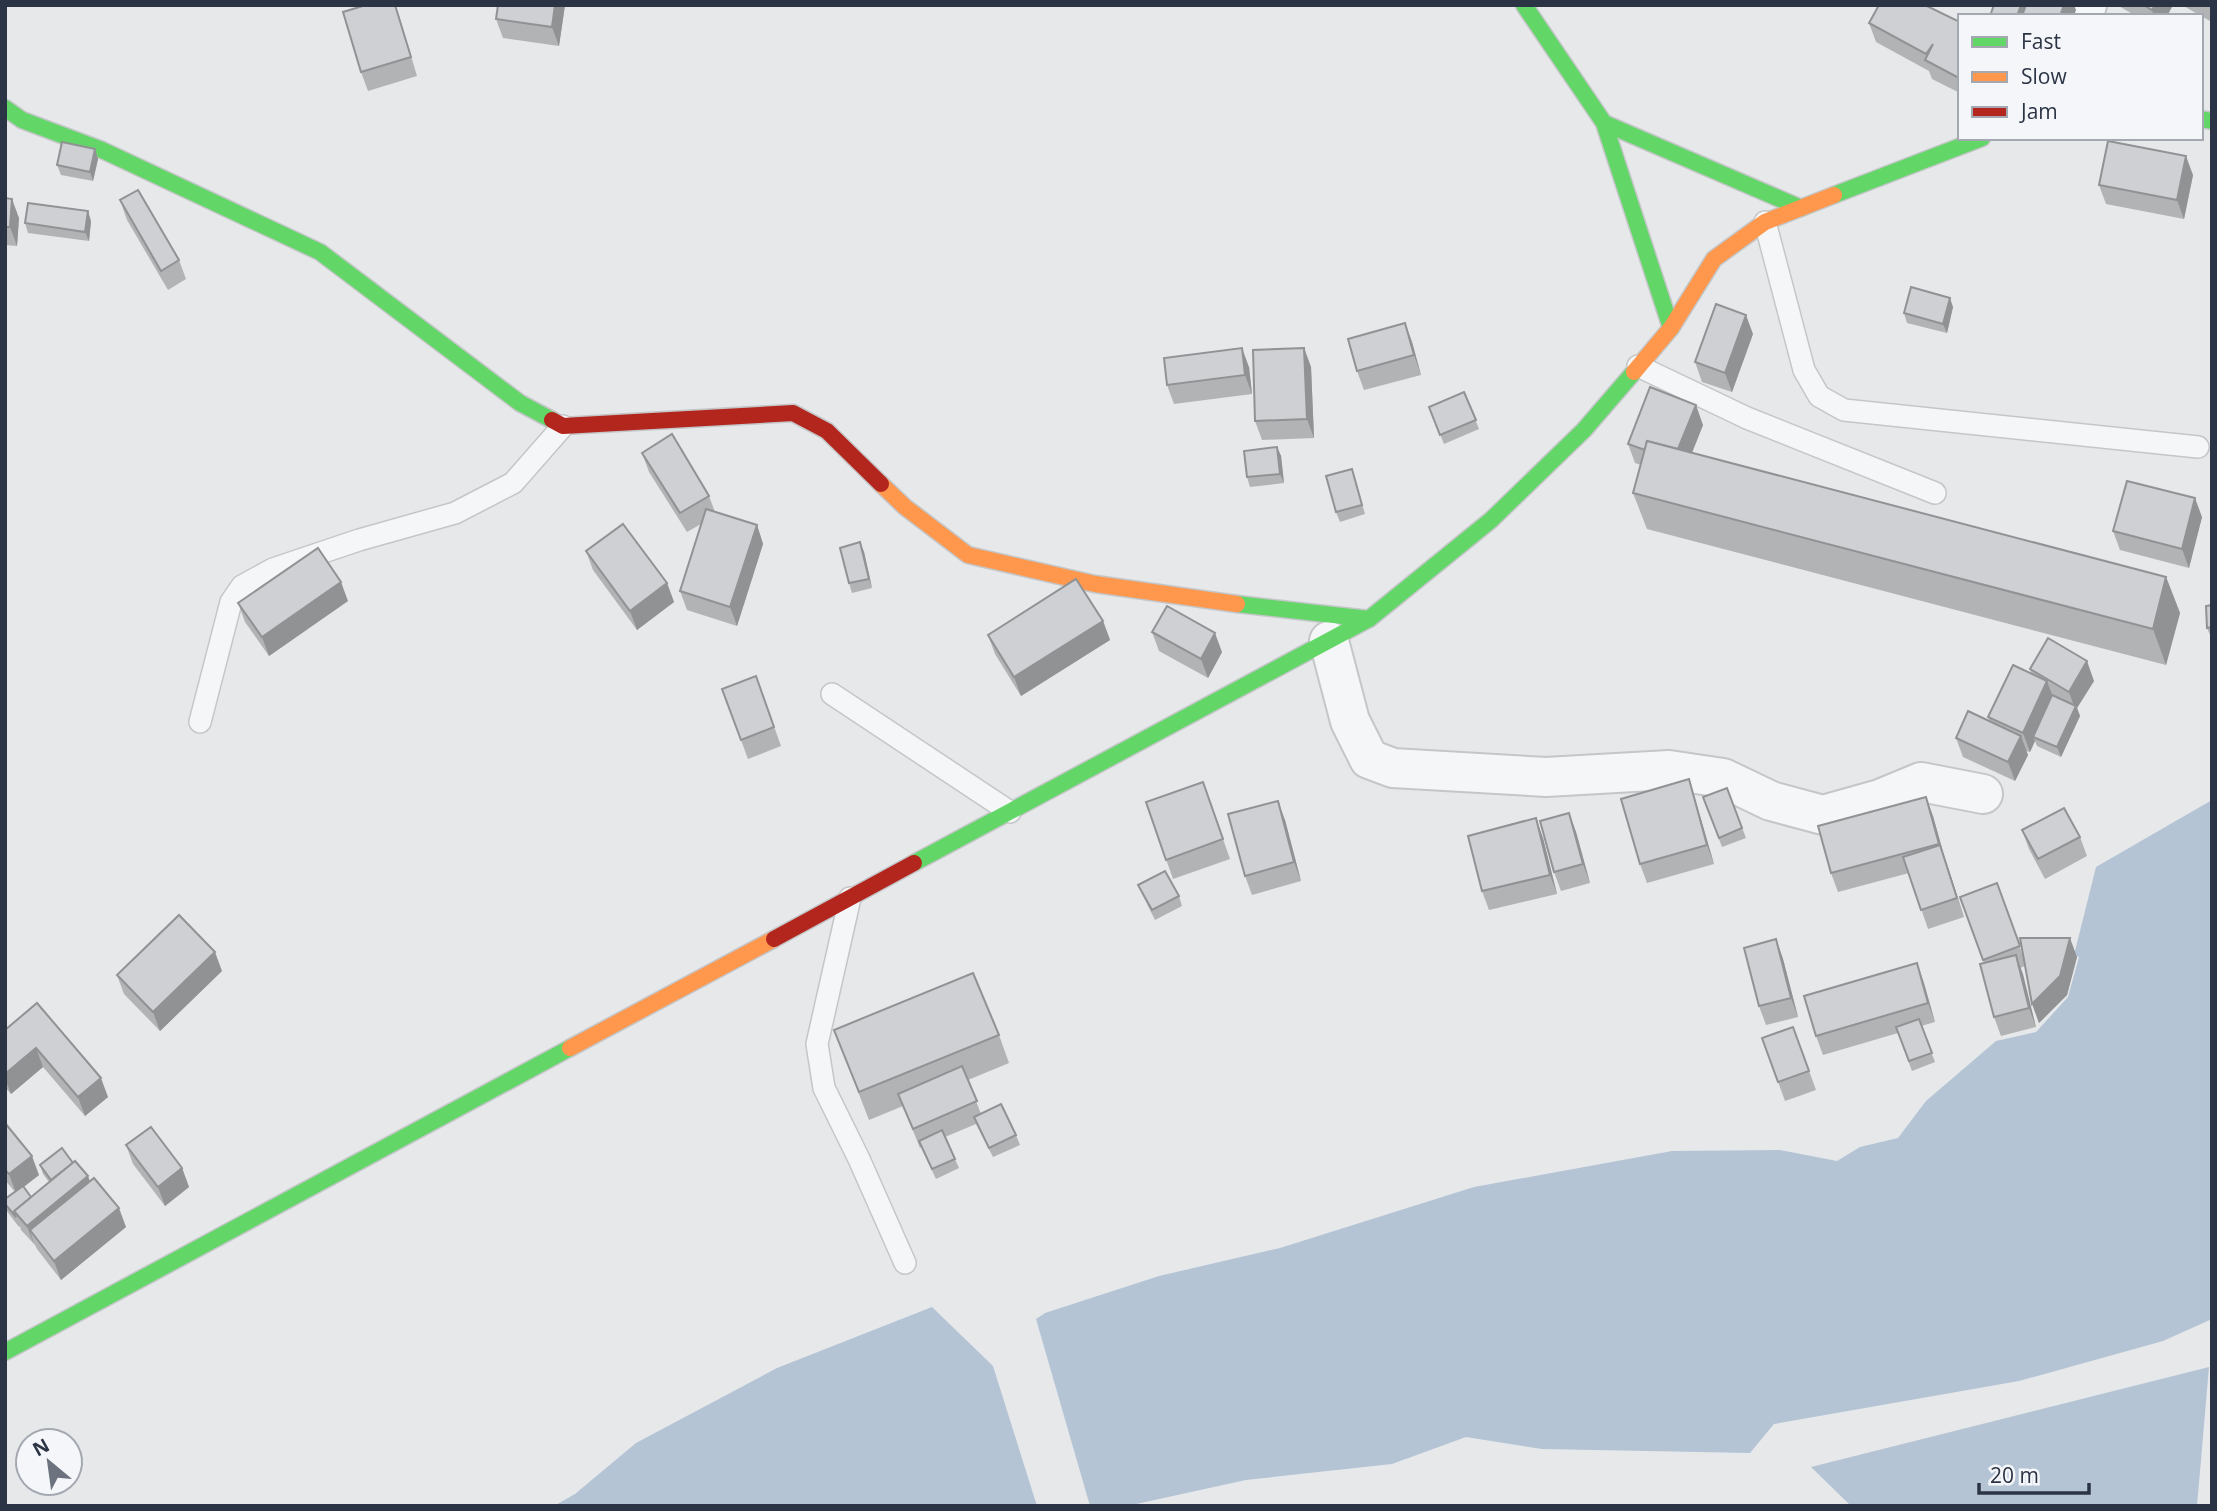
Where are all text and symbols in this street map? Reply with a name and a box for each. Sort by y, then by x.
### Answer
legend [1958,14,2203,140]
text: Fast [2021,27,2061,55]
text: Slow [2021,62,2067,90]
text: Jam [2019,97,2058,125]
north arrow [14,1427,84,1497]
text: N [28,1432,54,1462]
scale bar [1979,1452,2089,1496]
text: 20 m [1990,1461,2039,1489]

